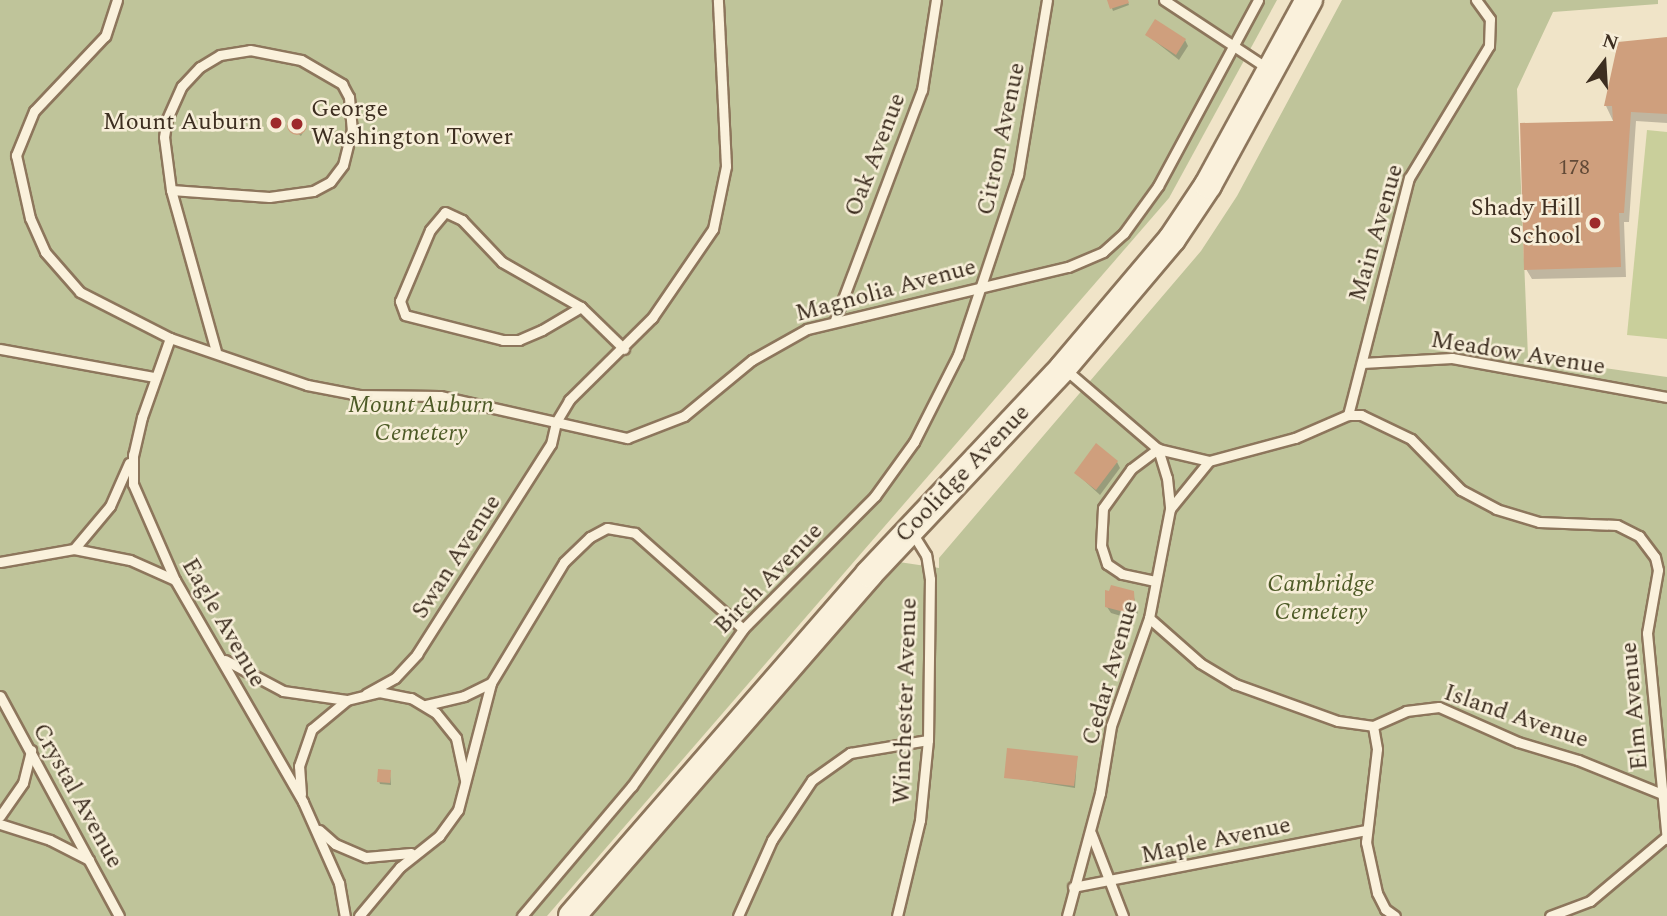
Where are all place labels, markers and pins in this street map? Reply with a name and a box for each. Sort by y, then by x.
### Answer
place label: George Washington Tower [311,96,513,152]
place label: Mount Auburn [103,109,262,137]
marker: Mount Auburn [268,115,284,131]
marker: George Washington Tower [289,116,305,132]
place label: Shady Hill School [1471,195,1581,251]
marker: Shady Hill School [1587,215,1603,231]

